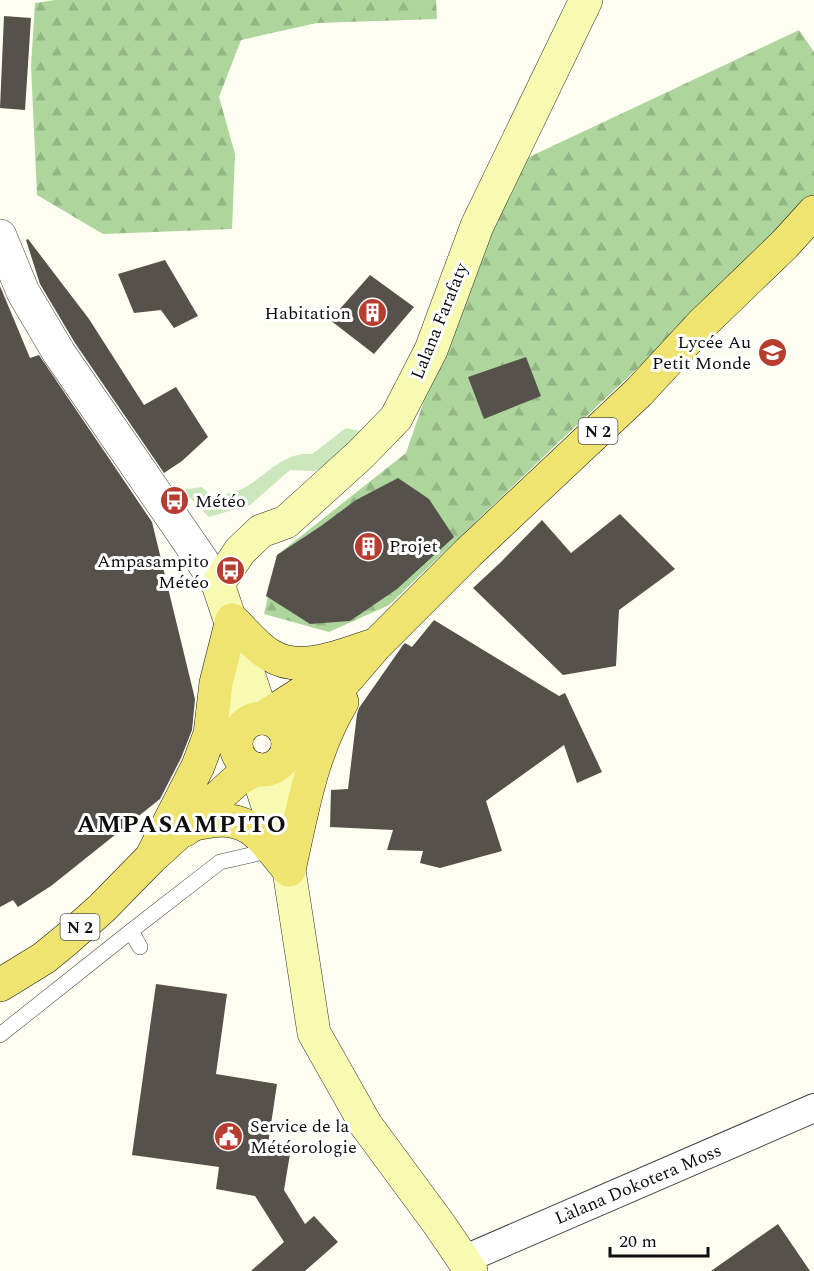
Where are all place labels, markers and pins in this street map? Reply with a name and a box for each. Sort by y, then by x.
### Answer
building icon: Habitation [356,297,388,329]
place label: Habitation [265,300,351,327]
place label: Lycée Au Petit Monde [652,329,751,377]
school or university icon: Lycée Au Petit Monde [756,336,788,368]
bus stop icon: Météo [158,485,190,517]
place label: Météo [195,488,246,515]
building icon: Projet [352,530,384,562]
place label: Projet [389,533,438,560]
place label: Ampasampito Météo [97,548,209,596]
bus stop icon: Ampasampito Météo [214,555,246,587]
place label: Service de la Météorologie [250,1113,357,1161]
public building icon: Service de la Météorologie [213,1120,245,1152]

